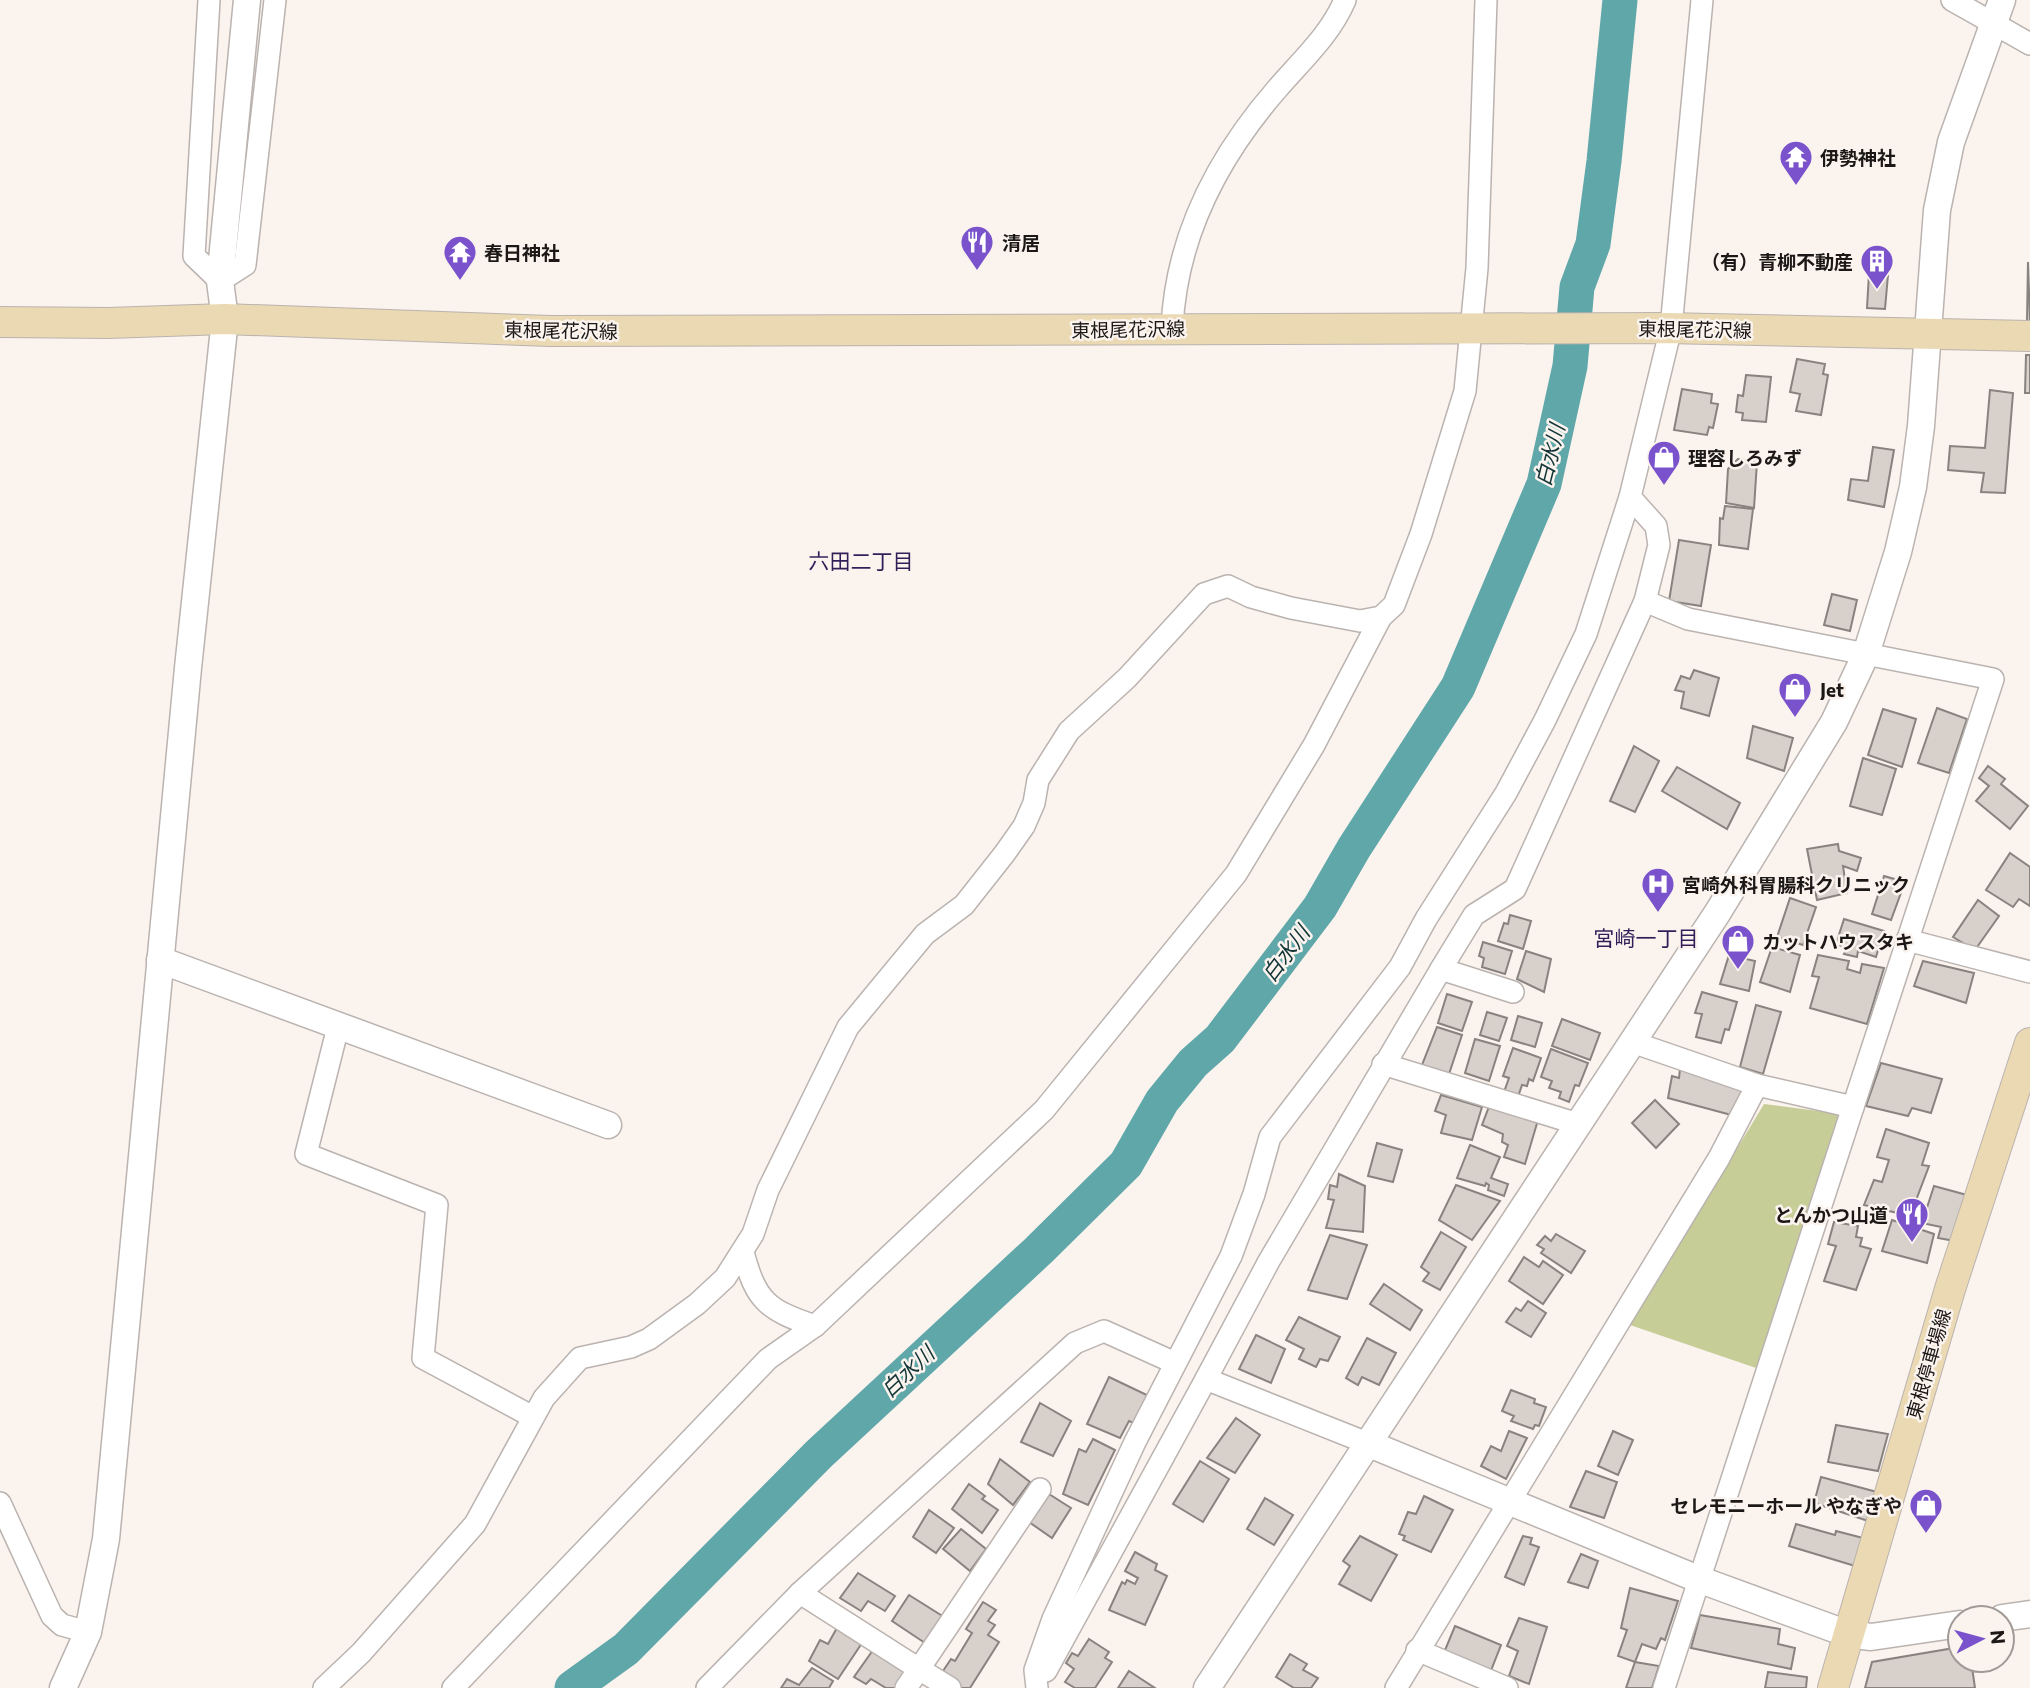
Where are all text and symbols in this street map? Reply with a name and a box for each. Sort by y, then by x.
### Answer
temple icon: 伊勢神社 [1777,138,1815,187]
place label: 伊勢神社 [1820,146,1896,169]
restaurant icon: 清居 [958,223,996,272]
place label: 清居 [1002,231,1040,254]
temple icon: 春日神社 [441,233,479,282]
place label: 春日神社 [484,241,560,264]
building icon: （有）青柳不動産 [1858,242,1896,291]
place label: （有）青柳不動産 [1701,250,1853,273]
street label: 東根尾花沢線 [1071,317,1185,341]
street label: 東根尾花沢線 [1638,317,1752,341]
street label: 東根尾花沢線 [504,318,618,342]
water label: 白水川 [1529,419,1569,489]
shop icon: 理容しろみず [1645,438,1683,487]
place label: 理容しろみず [1688,446,1802,469]
district label: 六田二丁目 [809,548,914,573]
shop icon: Jet [1776,670,1814,719]
place label: Jet [1820,678,1844,701]
hospital icon: 宮崎外科胃腸科クリニック [1639,865,1677,914]
place label: 宮崎外科胃腸科クリニック [1682,873,1910,896]
water label: 白水川 [1256,919,1315,986]
shop icon: カットハウスタキ [1719,922,1757,971]
district label: 宮崎一丁目 [1594,925,1699,950]
place label: カットハウスタキ [1762,930,1914,953]
restaurant icon: とんかつ山道 [1893,1195,1931,1244]
place label: とんかつ山道 [1774,1203,1888,1226]
street label: 東根停車場線 [1901,1306,1955,1422]
water label: 白水川 [875,1339,940,1402]
shop icon: セレモニーホール やなぎや [1907,1486,1945,1535]
place label: セレモニーホール やなぎや [1670,1494,1902,1517]
north arrow [1946,1604,2016,1674]
text: N [1986,1629,2011,1645]

